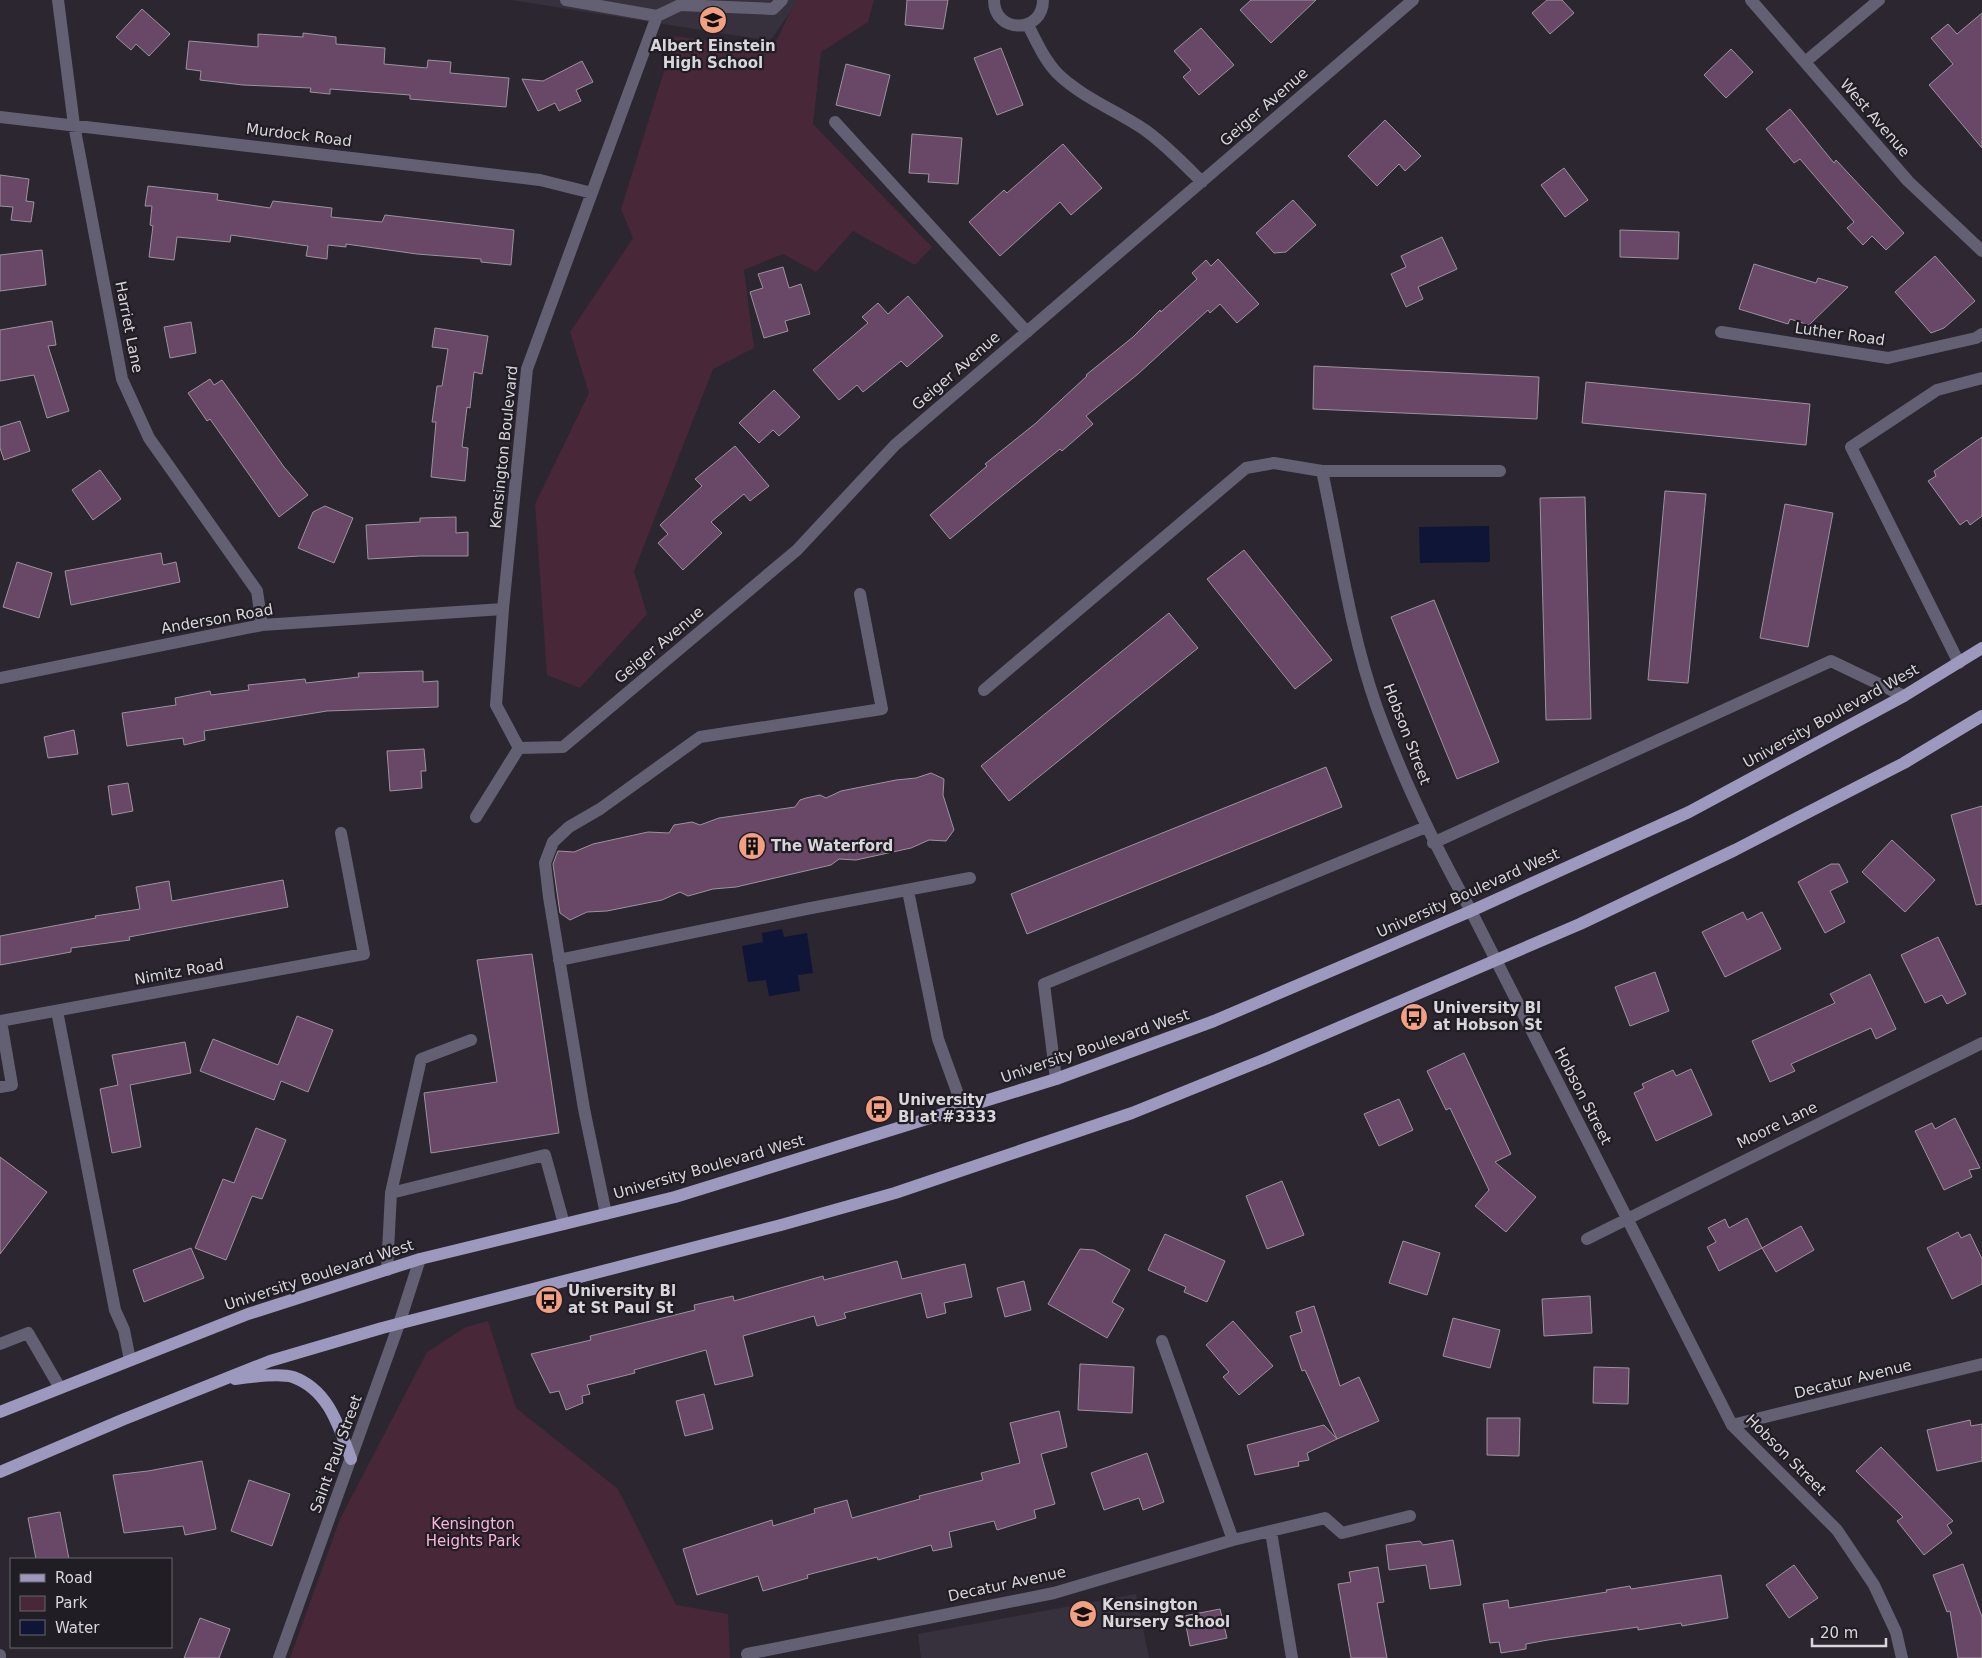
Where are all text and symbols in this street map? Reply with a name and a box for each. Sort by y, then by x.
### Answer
school or university icon: Albert Einstein High School [698,5,728,35]
place label: Albert Einstein High School [650,37,776,72]
street label: Geiger Avenue [1216,64,1312,150]
street label: West Avenue [1836,75,1914,161]
street label: Murdock Road [245,120,353,150]
street label: Harriet Lane [111,280,147,374]
street label: Luther Road [1794,319,1886,349]
street label: Geiger Avenue [908,328,1004,414]
street label: Kensington Boulevard [486,364,522,530]
street label: Anderson Road [160,600,274,638]
street label: Geiger Avenue [611,603,707,687]
street label: University Boulevard West [1740,660,1922,772]
street label: Hobson Street [1379,681,1435,787]
building icon: The Waterford [737,831,767,861]
place label: The Waterford [771,837,893,855]
street label: University Boulevard West [1374,844,1562,941]
street label: Nimitz Road [133,955,225,989]
place label: University Bl at Hobson St [1433,999,1542,1034]
bus stop icon: University Bl at Hobson St [1399,1002,1429,1032]
street label: University Boulevard West [998,1005,1192,1087]
street label: Hobson Street [1551,1044,1615,1148]
place label: University Bl at #3333 [898,1091,997,1126]
bus stop icon: University Bl at #3333 [864,1094,894,1124]
street label: Moore Lane [1734,1098,1820,1152]
street label: University Boulevard West [611,1131,807,1203]
street label: University Boulevard West [222,1236,416,1314]
place label: University Bl at St Paul St [568,1282,676,1317]
bus stop icon: University Bl at St Paul St [534,1285,564,1315]
street label: Decatur Avenue [1792,1356,1914,1402]
street label: Saint Paul Street [306,1392,366,1516]
street label: Hobson Street [1742,1411,1830,1499]
park label: Kensington Heights Park [426,1515,521,1550]
legend [10,1558,172,1648]
street label: Decatur Avenue [946,1563,1068,1605]
text: Road [55,1569,93,1587]
text: Park [55,1594,88,1612]
place label: Kensington Nursery School [1102,1596,1230,1631]
school or university icon: Kensington Nursery School [1068,1599,1098,1629]
scale bar [1812,1616,1886,1648]
text: Water [55,1619,100,1637]
text: 20 m [1820,1624,1858,1642]

